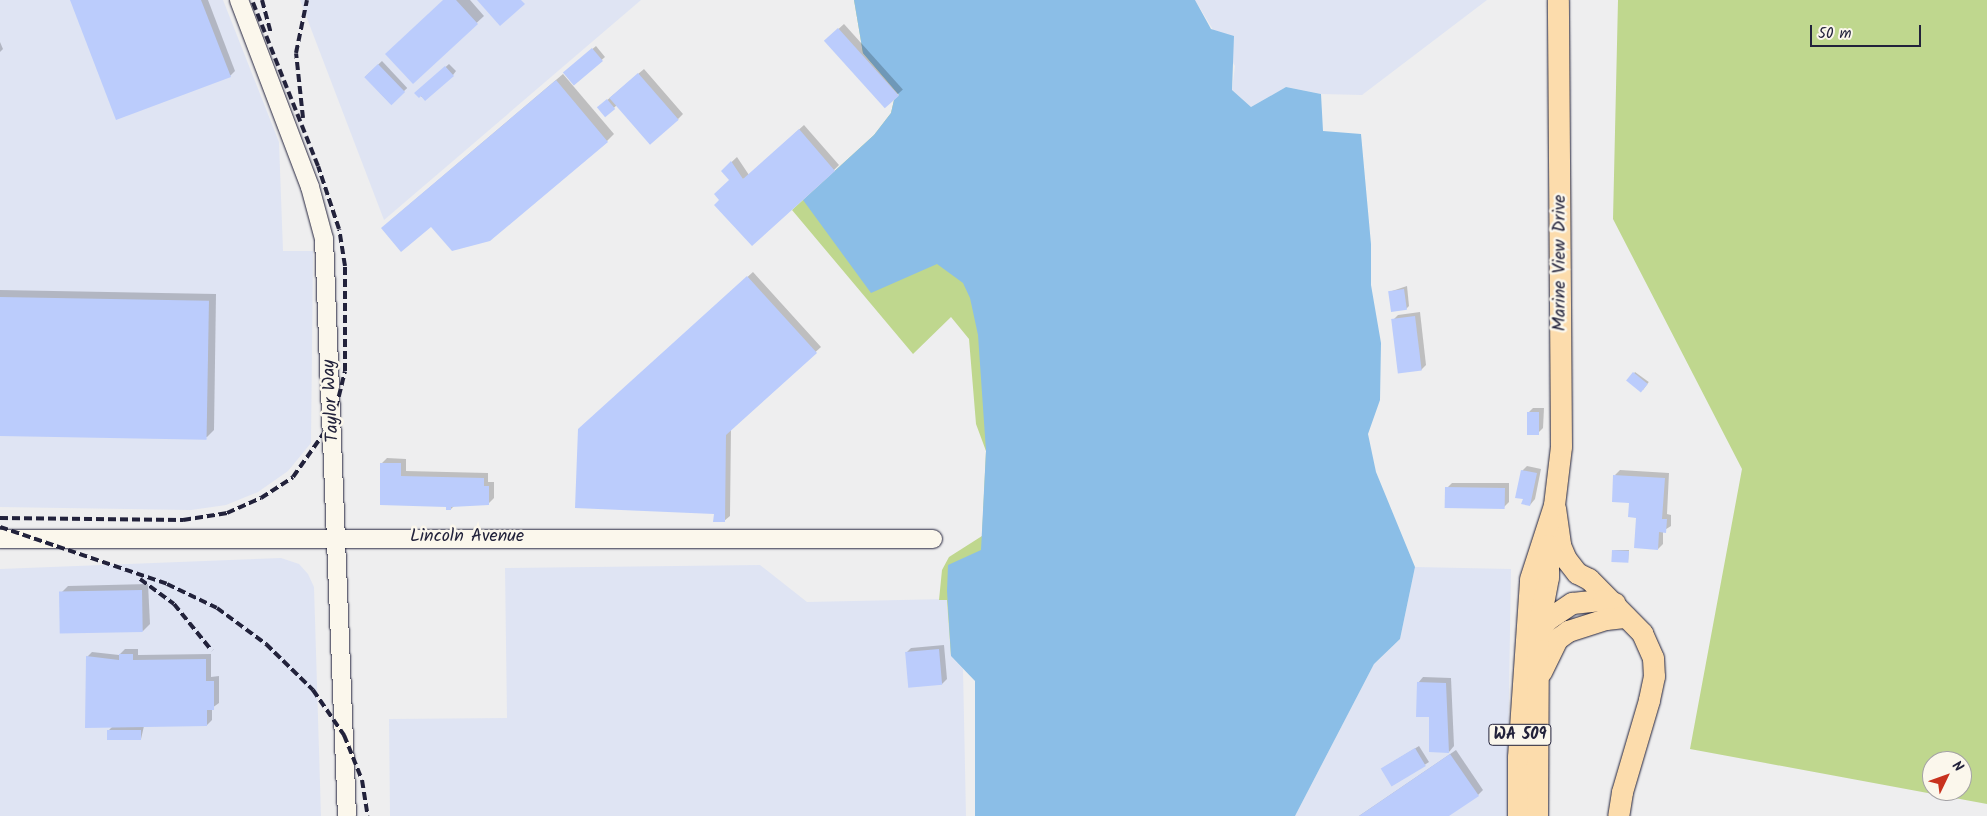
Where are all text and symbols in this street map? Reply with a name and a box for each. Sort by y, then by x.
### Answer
scale bar [1812,15,1923,47]
text: 50 m [1818,22,1852,46]
street label: Marine View Drive [1550,195,1572,331]
street label: Taylor Way [319,359,345,443]
street label: Lincoln Avenue [410,526,524,548]
road number: WA 509 [1488,722,1552,748]
north arrow [1922,751,1972,801]
text: N [1946,756,1969,777]

